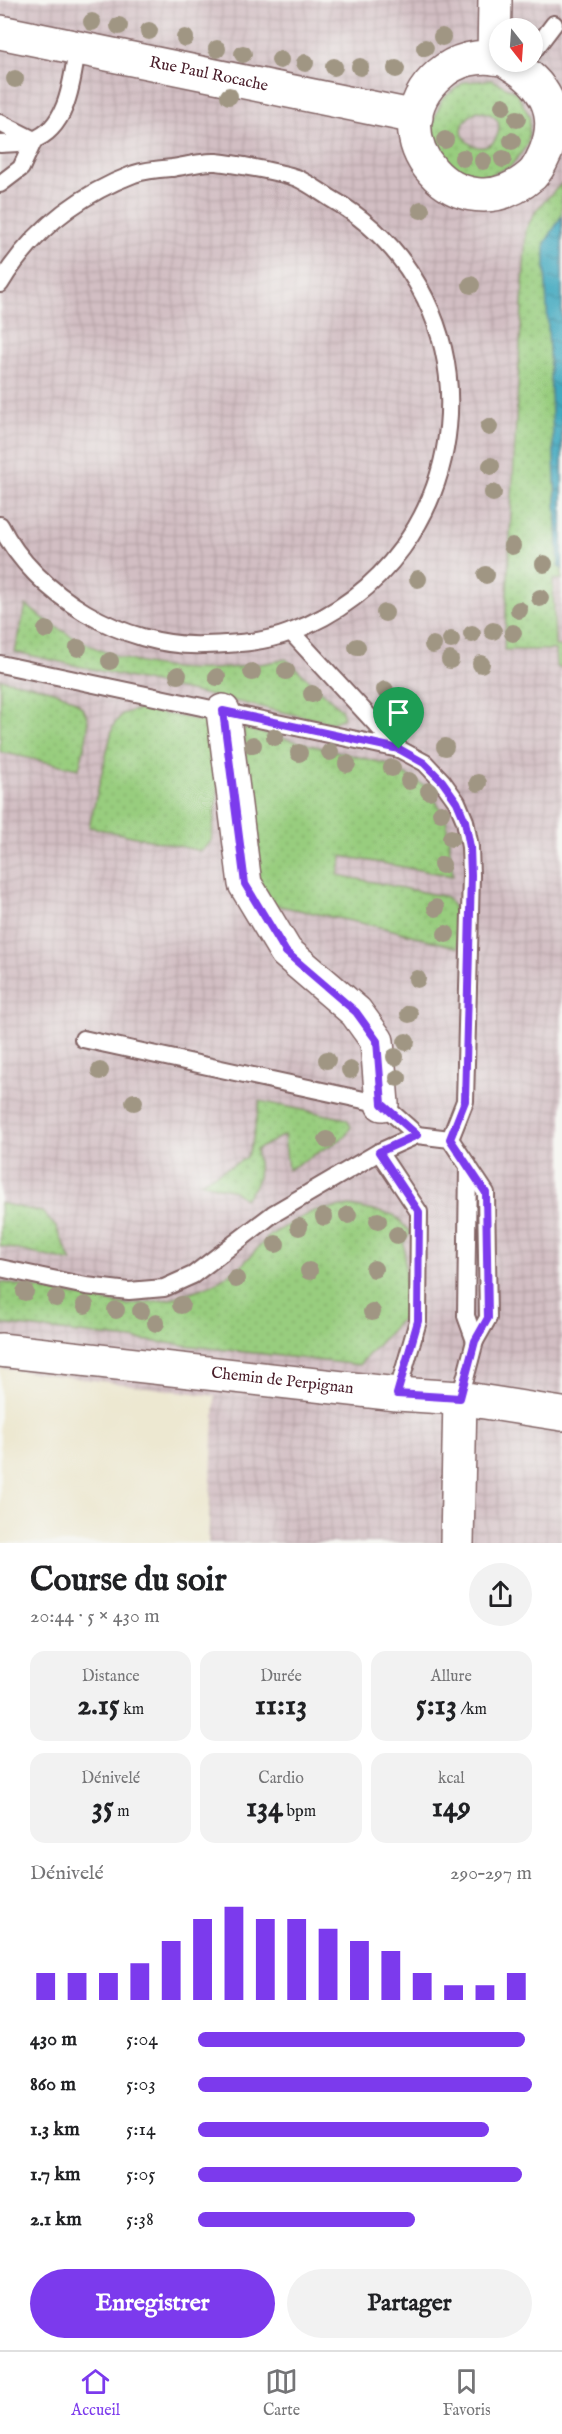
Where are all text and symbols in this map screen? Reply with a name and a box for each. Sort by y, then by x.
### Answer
north arrow [489,18,543,72]
map controls [489,18,543,72]
street label: Rue Paul Rocache [148,53,270,97]
pin [373,687,424,749]
icon: arrive [382,696,415,729]
street label: Chemin de Perpignan [210,1363,355,1399]
text: Course du soir [30,1560,227,1602]
button: share [469,1563,532,1626]
text: 20:44 · 5 × 430 m [30,1604,160,1629]
text: Distance [82,1667,140,1687]
text: Durée [260,1667,302,1687]
text: Allure [431,1667,472,1687]
text: 2.15 [77,1687,120,1725]
text: 11:13 [255,1687,307,1725]
text: 5:13 [416,1687,457,1725]
text: km [120,1700,144,1720]
text: /km [457,1700,487,1720]
text: Dénivelé [81,1769,140,1789]
text: Cardio [258,1769,304,1789]
text: kcal [438,1769,465,1789]
text: 35 [92,1789,114,1827]
text: 134 [246,1789,283,1827]
text: 149 [432,1789,471,1827]
text: m [114,1802,130,1822]
text: bpm [283,1802,316,1822]
text: Dénivelé [30,1861,104,1886]
text: 290–297 m [450,1861,532,1886]
text: 430 m [30,2027,77,2052]
text: 5:04 [126,2027,158,2052]
text: 860 m [30,2072,76,2097]
text: 5:03 [126,2072,156,2097]
text: 1.3 km [30,2117,80,2142]
text: 5:14 [126,2117,156,2142]
text: 1.7 km [30,2162,81,2187]
text: 5:05 [126,2162,156,2187]
text: 2.1 km [30,2207,82,2232]
text: 5:38 [126,2207,154,2232]
button: Enregistrer [30,2269,275,2338]
button: Partager [287,2269,532,2338]
tab: Accueil [71,2365,120,2421]
tab: Carte [263,2365,300,2421]
tab: Favoris [443,2365,491,2421]

